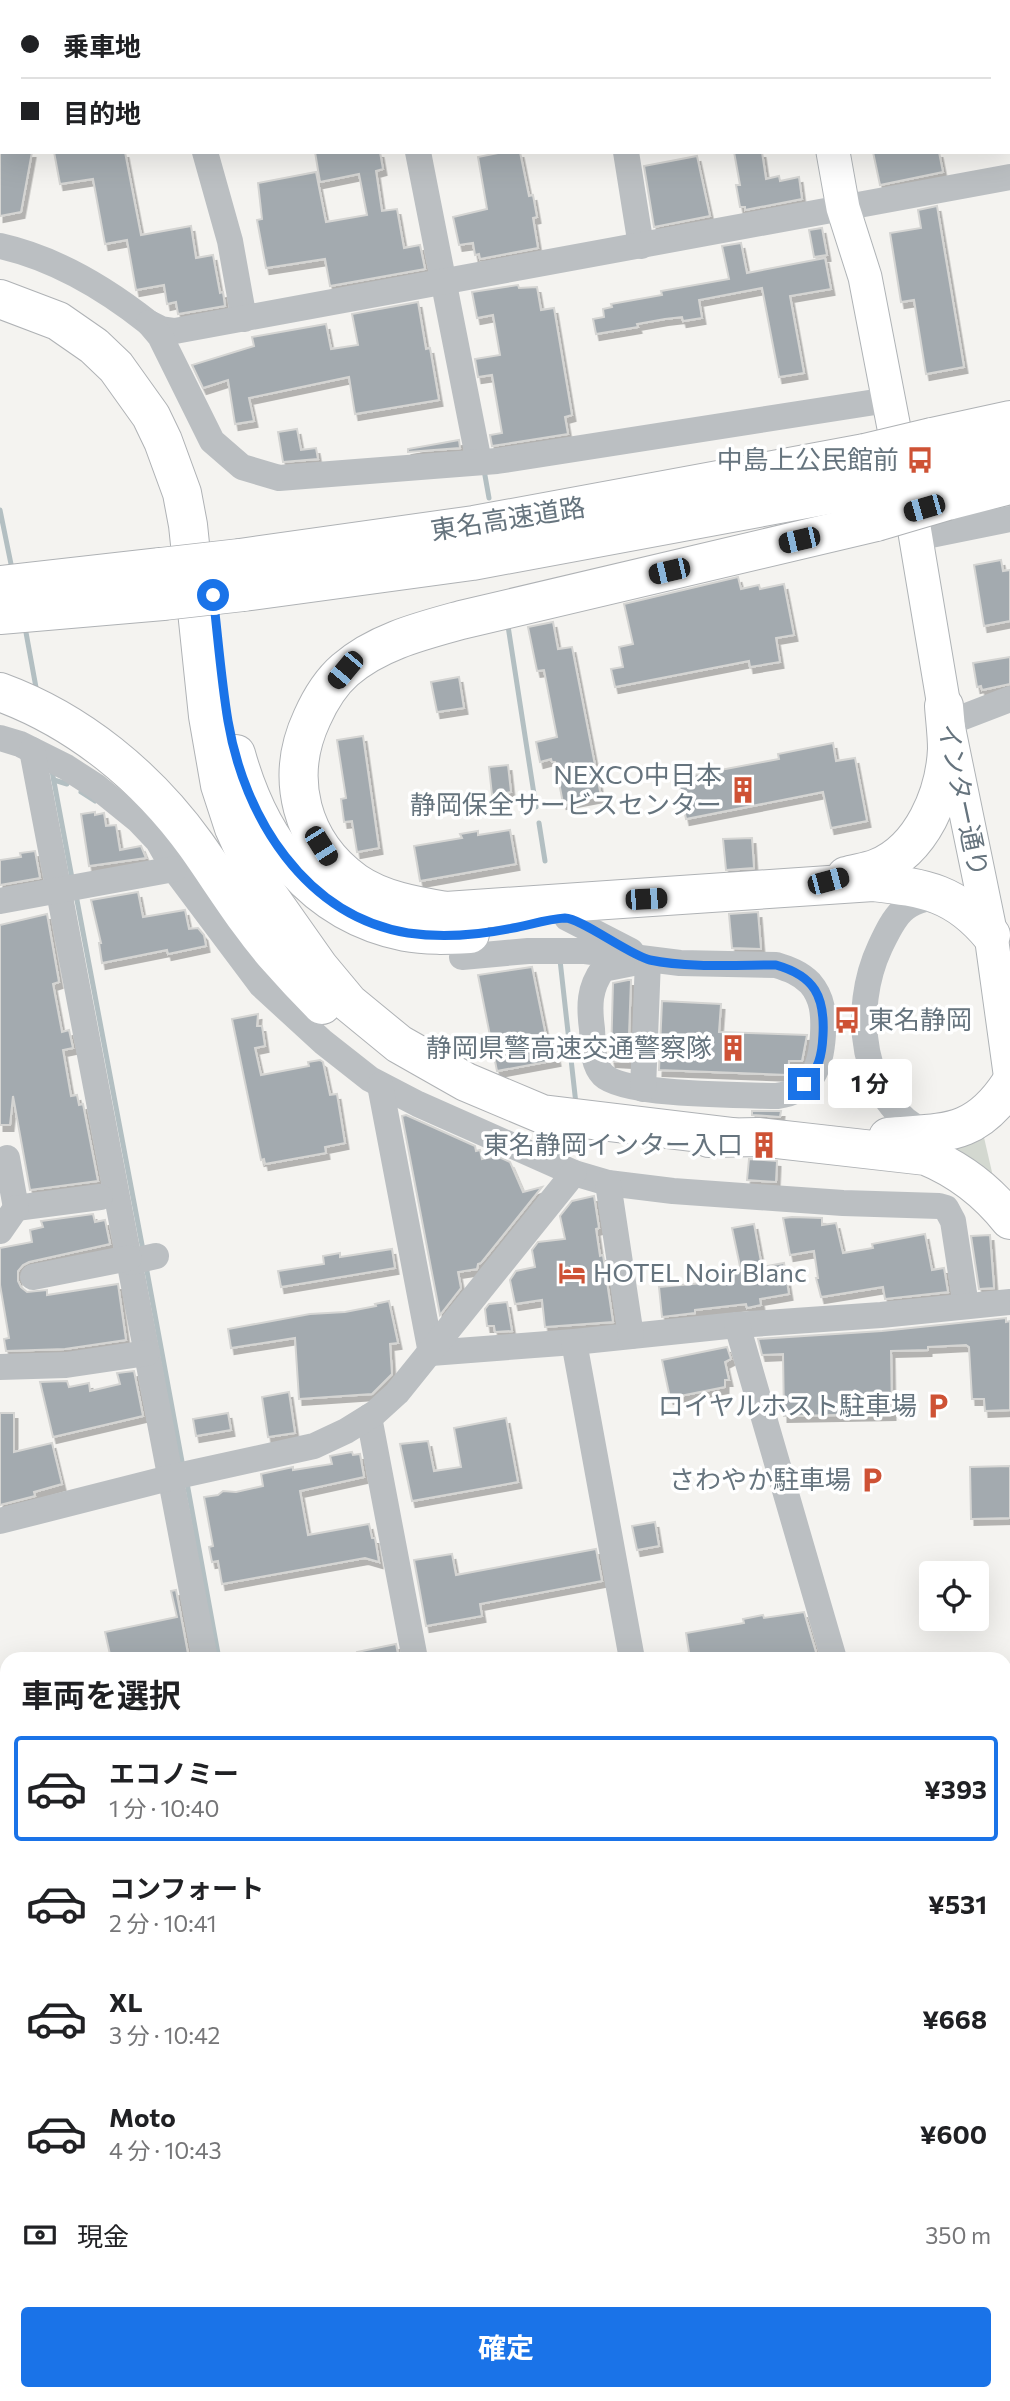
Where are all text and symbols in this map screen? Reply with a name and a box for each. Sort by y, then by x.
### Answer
text: 乗車地 [63,30,141,61]
text: 目的地 [63,97,141,128]
place label: 中島上公民館前 [717,443,899,474]
bus stop icon: 中島上公民館前 [905,445,935,475]
street label: 東名高速道路 [428,490,587,545]
car [901,492,948,524]
car [777,525,822,555]
car [647,556,692,586]
route start [197,579,229,611]
car [324,647,367,693]
street label: インター通り [933,720,996,879]
place label: NEXCO中日本 静岡保全サービスセンター [410,758,722,819]
building icon: NEXCO中日本 静岡保全サービスセンター [728,775,758,805]
car [301,823,342,869]
car [805,865,852,897]
car [625,887,668,911]
place label: 東名静岡 [868,1003,972,1034]
bus stop icon: 東名静岡 [832,1005,862,1035]
place label: 静岡県警高速交通警察隊 [426,1031,712,1062]
building icon: 静岡県警高速交通警察隊 [718,1033,748,1063]
callout: 1 分 [828,1060,912,1108]
route end [788,1068,820,1100]
text: 1 分 [851,1069,889,1097]
place label: 東名静岡インター入口 [483,1128,743,1159]
building icon: 東名静岡インター入口 [749,1130,779,1160]
place label: HOTEL Noir Blanc [593,1256,807,1287]
hotel icon: HOTEL Noir Blanc [557,1258,587,1288]
place label: ロイヤルホスト駐車場 [658,1389,917,1420]
parking icon: ロイヤルホスト駐車場 [923,1391,953,1421]
place label: さわやか駐車場 [669,1463,851,1494]
parking icon: さわやか駐車場 [857,1465,887,1495]
map controls [919,1561,989,1631]
button: locate [919,1561,989,1631]
text: 車両を選択 [21,1674,181,1714]
icon: car [25,1757,88,1820]
text: エコノミー [109,1757,239,1788]
text: ¥393 [924,1773,987,1804]
text: 1 分 · 10:40 [109,1794,220,1822]
icon: car [25,1872,88,1935]
text: コンフォート [109,1872,264,1903]
text: ¥531 [928,1888,987,1919]
text: 2 分 · 10:41 [109,1909,217,1937]
text: XL [109,1986,143,2017]
icon: car [25,1987,88,2050]
text: ¥668 [922,2003,987,2034]
text: 3 分 · 10:42 [109,2021,220,2049]
text: Moto [109,2101,176,2132]
icon: car [25,2102,88,2165]
text: ¥600 [920,2118,987,2149]
text: 4 分 · 10:43 [109,2136,222,2164]
icon: cash [21,2216,59,2254]
text: 現金 [77,2220,129,2251]
text: 350 m [925,2221,991,2249]
button: 確定 [21,2307,991,2387]

